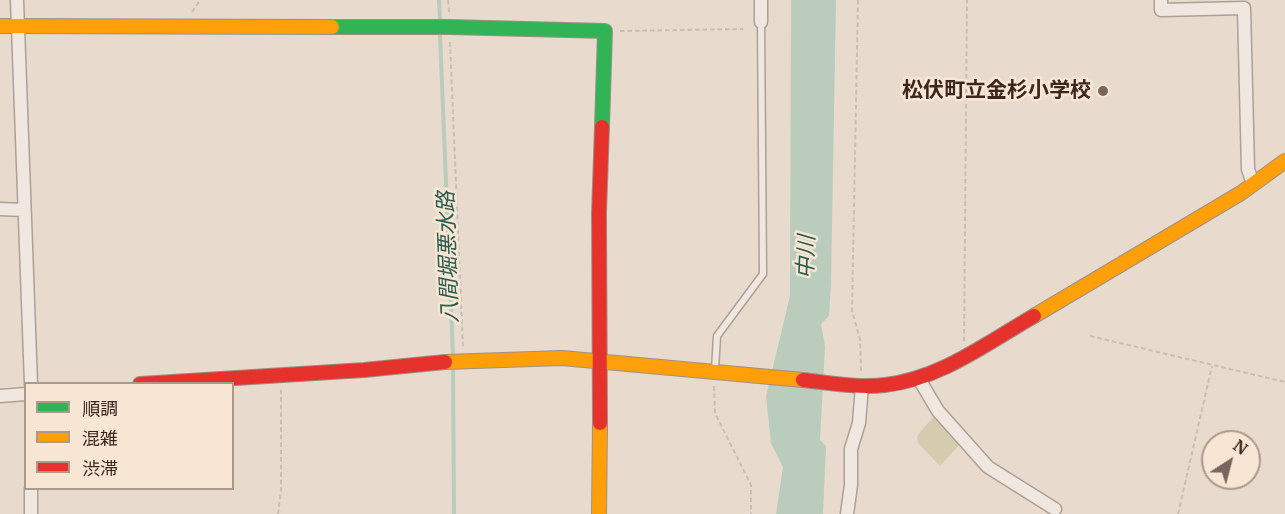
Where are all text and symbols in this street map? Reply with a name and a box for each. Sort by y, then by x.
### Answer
place label: 松伏町立金杉小学校 [902,78,1091,104]
marker: 松伏町立金杉小学校 [1096,84,1110,98]
water label: 八間堀悪水路 [434,191,464,323]
water label: 中川 [793,235,821,279]
legend [24,382,234,490]
text: 順調 [82,397,118,420]
text: 混雑 [82,427,118,450]
north arrow [1201,430,1261,490]
text: N [1229,435,1251,459]
text: 渋滞 [82,457,118,480]

